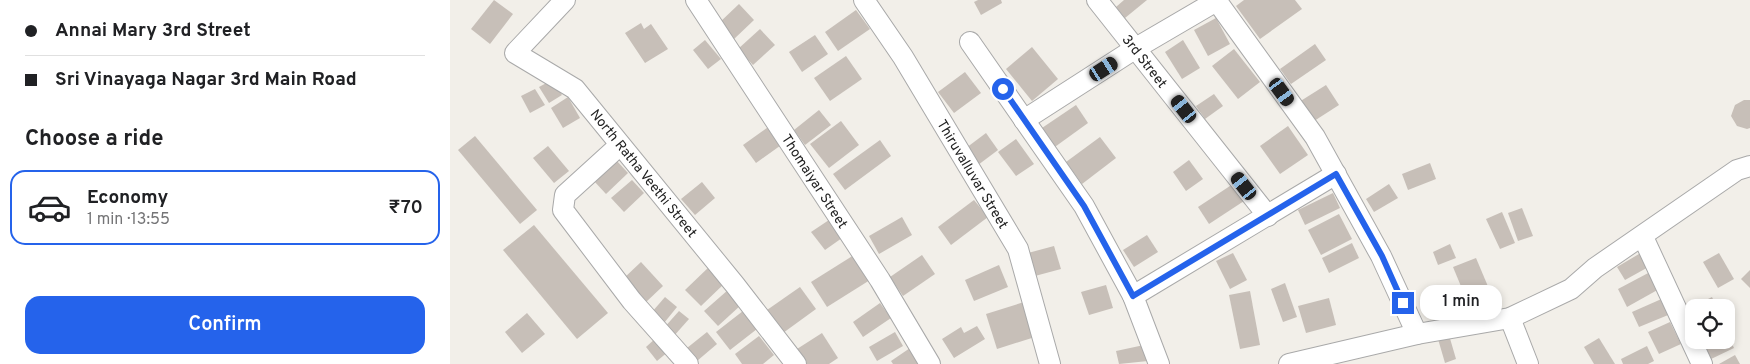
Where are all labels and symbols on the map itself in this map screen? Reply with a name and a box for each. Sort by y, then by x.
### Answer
street label: 3rd Street [1118,32,1170,92]
car [1087,55,1120,83]
car [1267,75,1296,109]
route start [992,78,1014,100]
car [1168,93,1199,125]
street label: North Ratha Veethi Street [586,106,700,242]
street label: Thiruvalluvar Street [932,117,1011,232]
street label: Thomaiyar Street [777,132,850,232]
car [1228,170,1259,202]
callout: 1 min [1420,286,1503,320]
route end [1392,292,1414,314]

